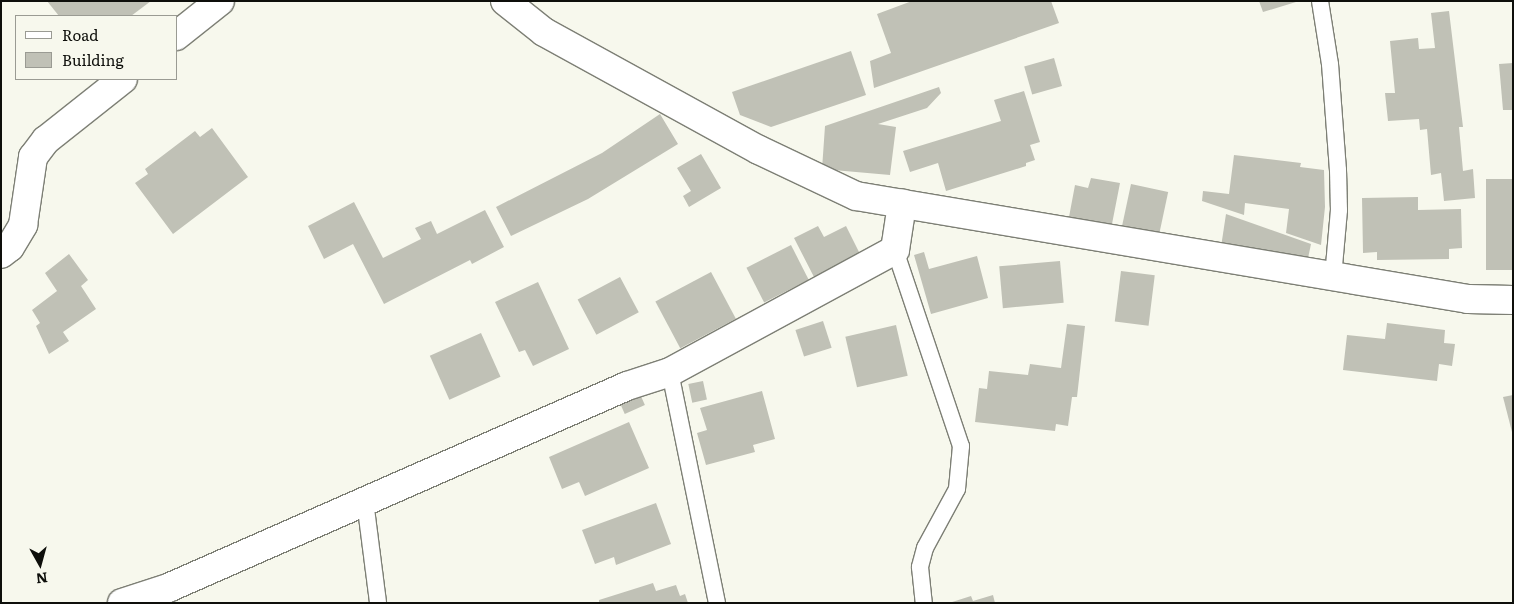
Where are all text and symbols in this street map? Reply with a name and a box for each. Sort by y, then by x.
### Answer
legend [15,15,178,80]
text: Road [62,23,98,46]
text: Building [62,48,124,71]
north arrow [15,539,65,589]
text: N [35,568,49,590]

